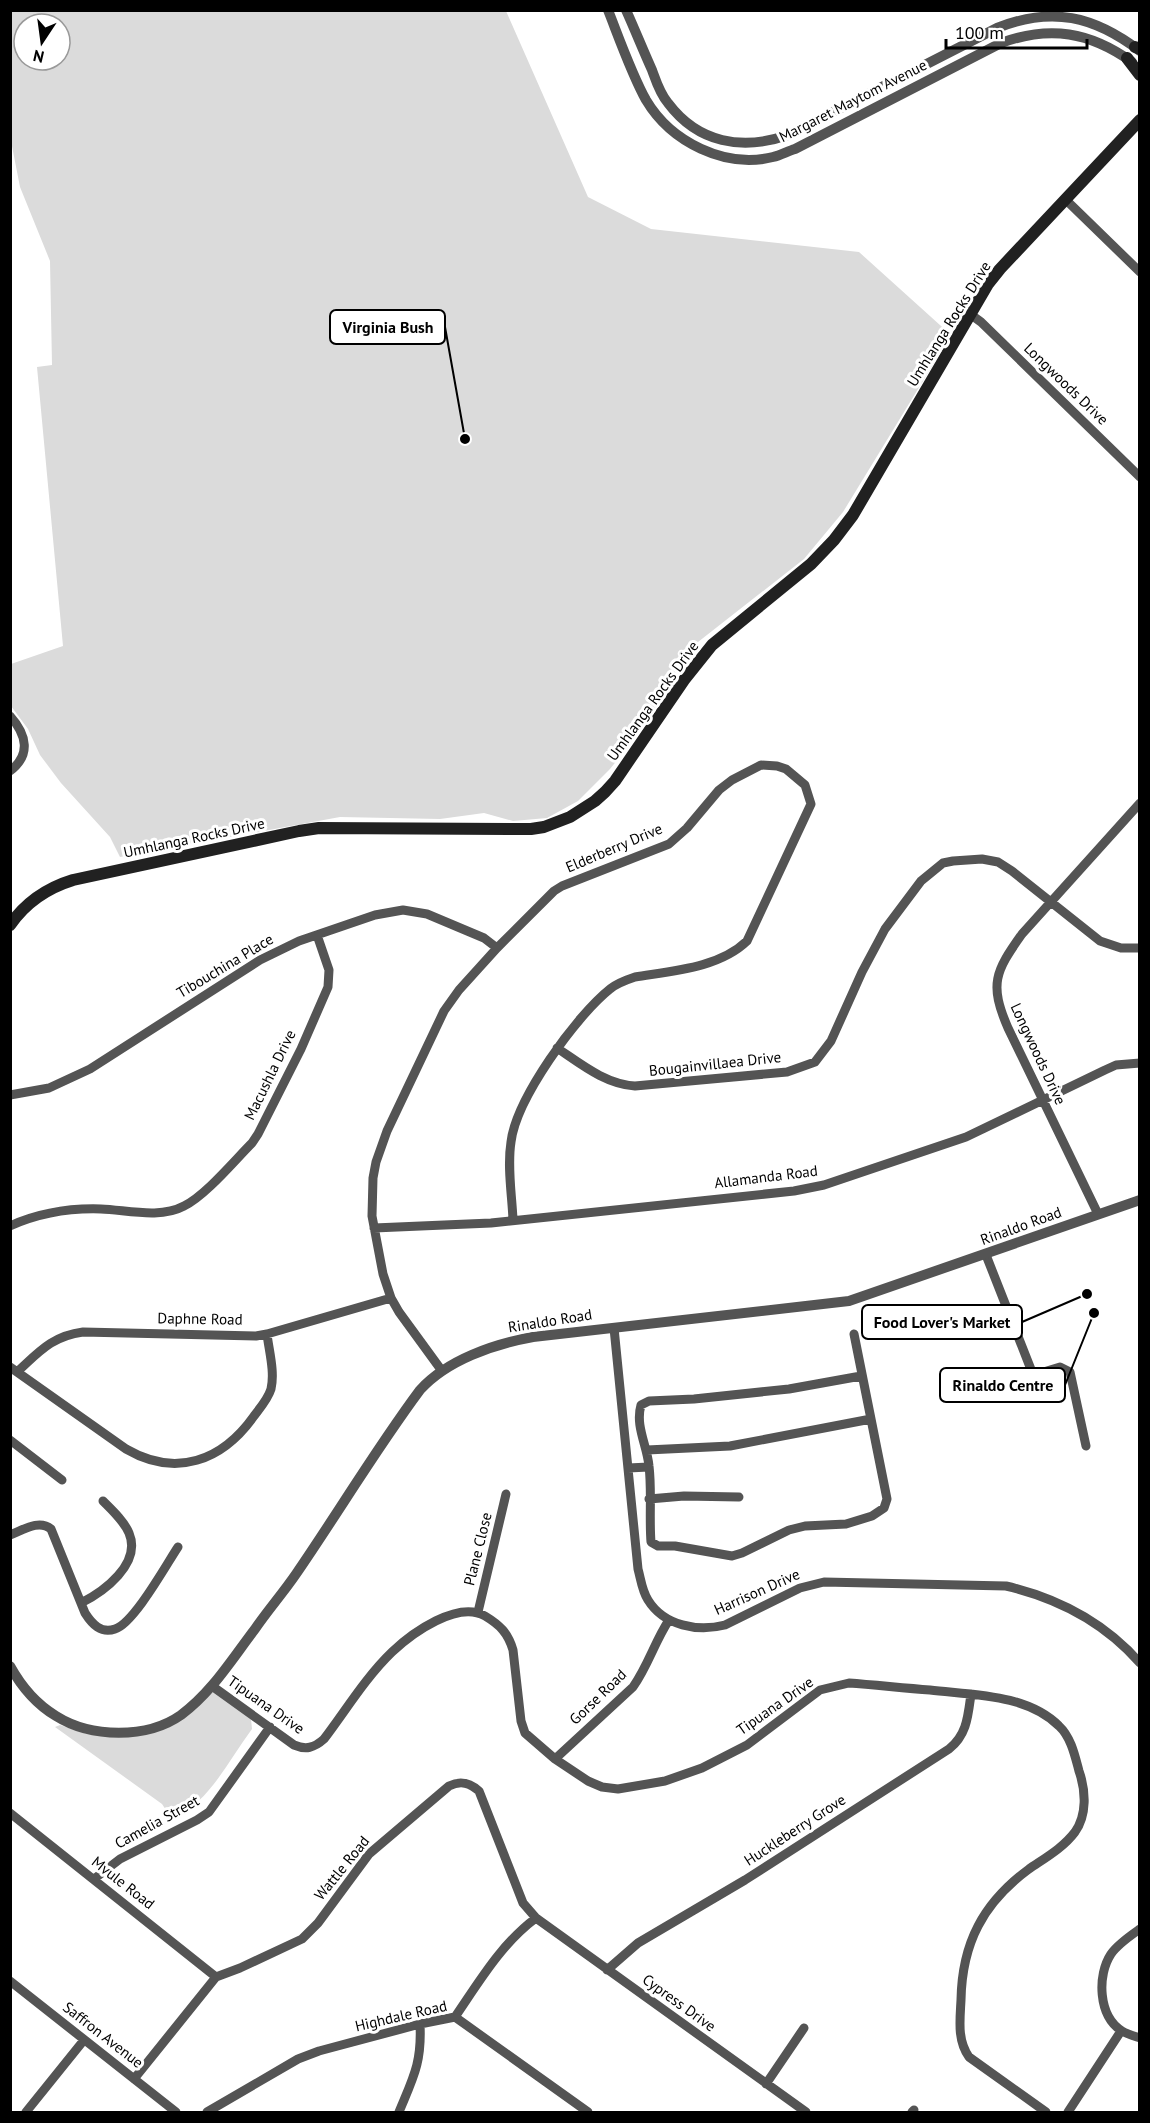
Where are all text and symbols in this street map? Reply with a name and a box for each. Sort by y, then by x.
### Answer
north arrow [12,12,72,72]
scale bar [946,12,1087,50]
text: 100 m [955,21,1004,44]
text: N [31,46,46,68]
street label: Margaret Maytom Avenue [776,55,930,146]
street label: Umhlanga Rocks Drive [902,258,995,390]
callout: Virginia Bush [330,310,445,344]
text: Virginia Bush [342,317,433,337]
street label: Longwoods Drive [1020,339,1113,429]
street label: Umhlanga Rocks Drive [603,637,703,764]
street label: Umhlanga Rocks Drive [122,813,266,862]
street label: Elderberry Drive [563,819,665,876]
street label: Tibouchina Place [173,929,277,1002]
street label: Longwoods Drive [1007,1000,1070,1108]
street label: Macushla Drive [240,1027,300,1123]
street label: Bougainvillaea Drive [648,1047,782,1080]
street label: Allamanda Road [713,1161,819,1192]
street label: Rinaldo Road [978,1202,1064,1249]
street label: Rinaldo Road [507,1304,593,1337]
callout: Food Lover's Market [862,1305,1022,1339]
street label: Daphne Road [157,1308,243,1329]
text: Food Lover's Market [874,1312,1011,1332]
callout: Rinaldo Centre [940,1368,1065,1402]
text: Rinaldo Centre [953,1375,1053,1395]
street label: Plane Close [459,1510,496,1588]
street label: Harrison Drive [711,1564,803,1619]
street label: Gorse Road [565,1665,630,1728]
street label: Tipuana Drive [224,1671,308,1738]
street label: Tipuana Drive [733,1672,817,1739]
street label: Huckleberry Grove [740,1790,849,1869]
street label: Camelia Street [111,1791,202,1853]
street label: Wattle Road [310,1832,373,1904]
street label: Mvule Road [88,1852,159,1913]
street label: Cypress Drive [639,1970,720,2036]
street label: Highdale Road [353,1996,449,2035]
street label: Saffron Avenue [59,1997,147,2072]

